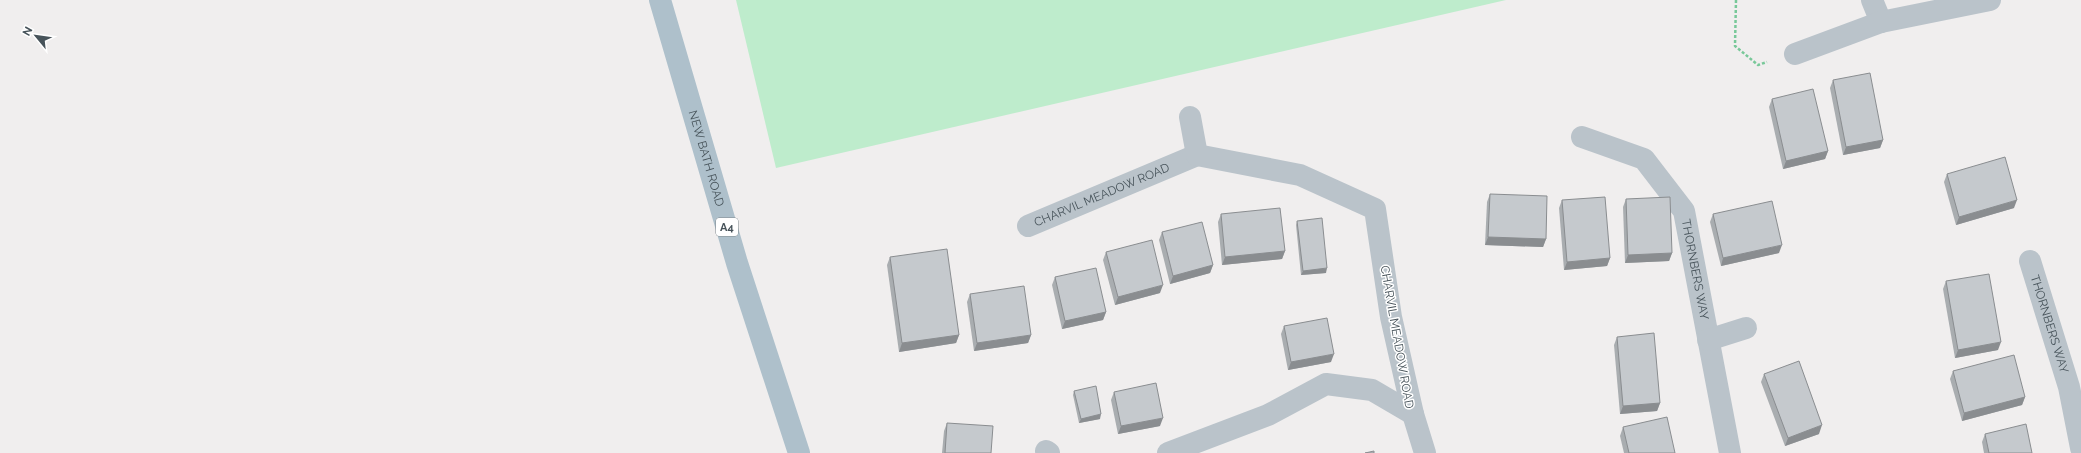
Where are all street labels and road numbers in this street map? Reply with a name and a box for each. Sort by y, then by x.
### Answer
street label: NEW BATH ROAD [686,109,727,208]
street label: CHARVIL MEADOW ROAD [1032,160,1172,230]
road number: A4 [716,218,738,236]
street label: THORNBERS WAY [1679,218,1712,321]
street label: CHARVIL MEADOW ROAD [1377,264,1417,410]
street label: THORNBERS WAY [2028,273,2071,375]

